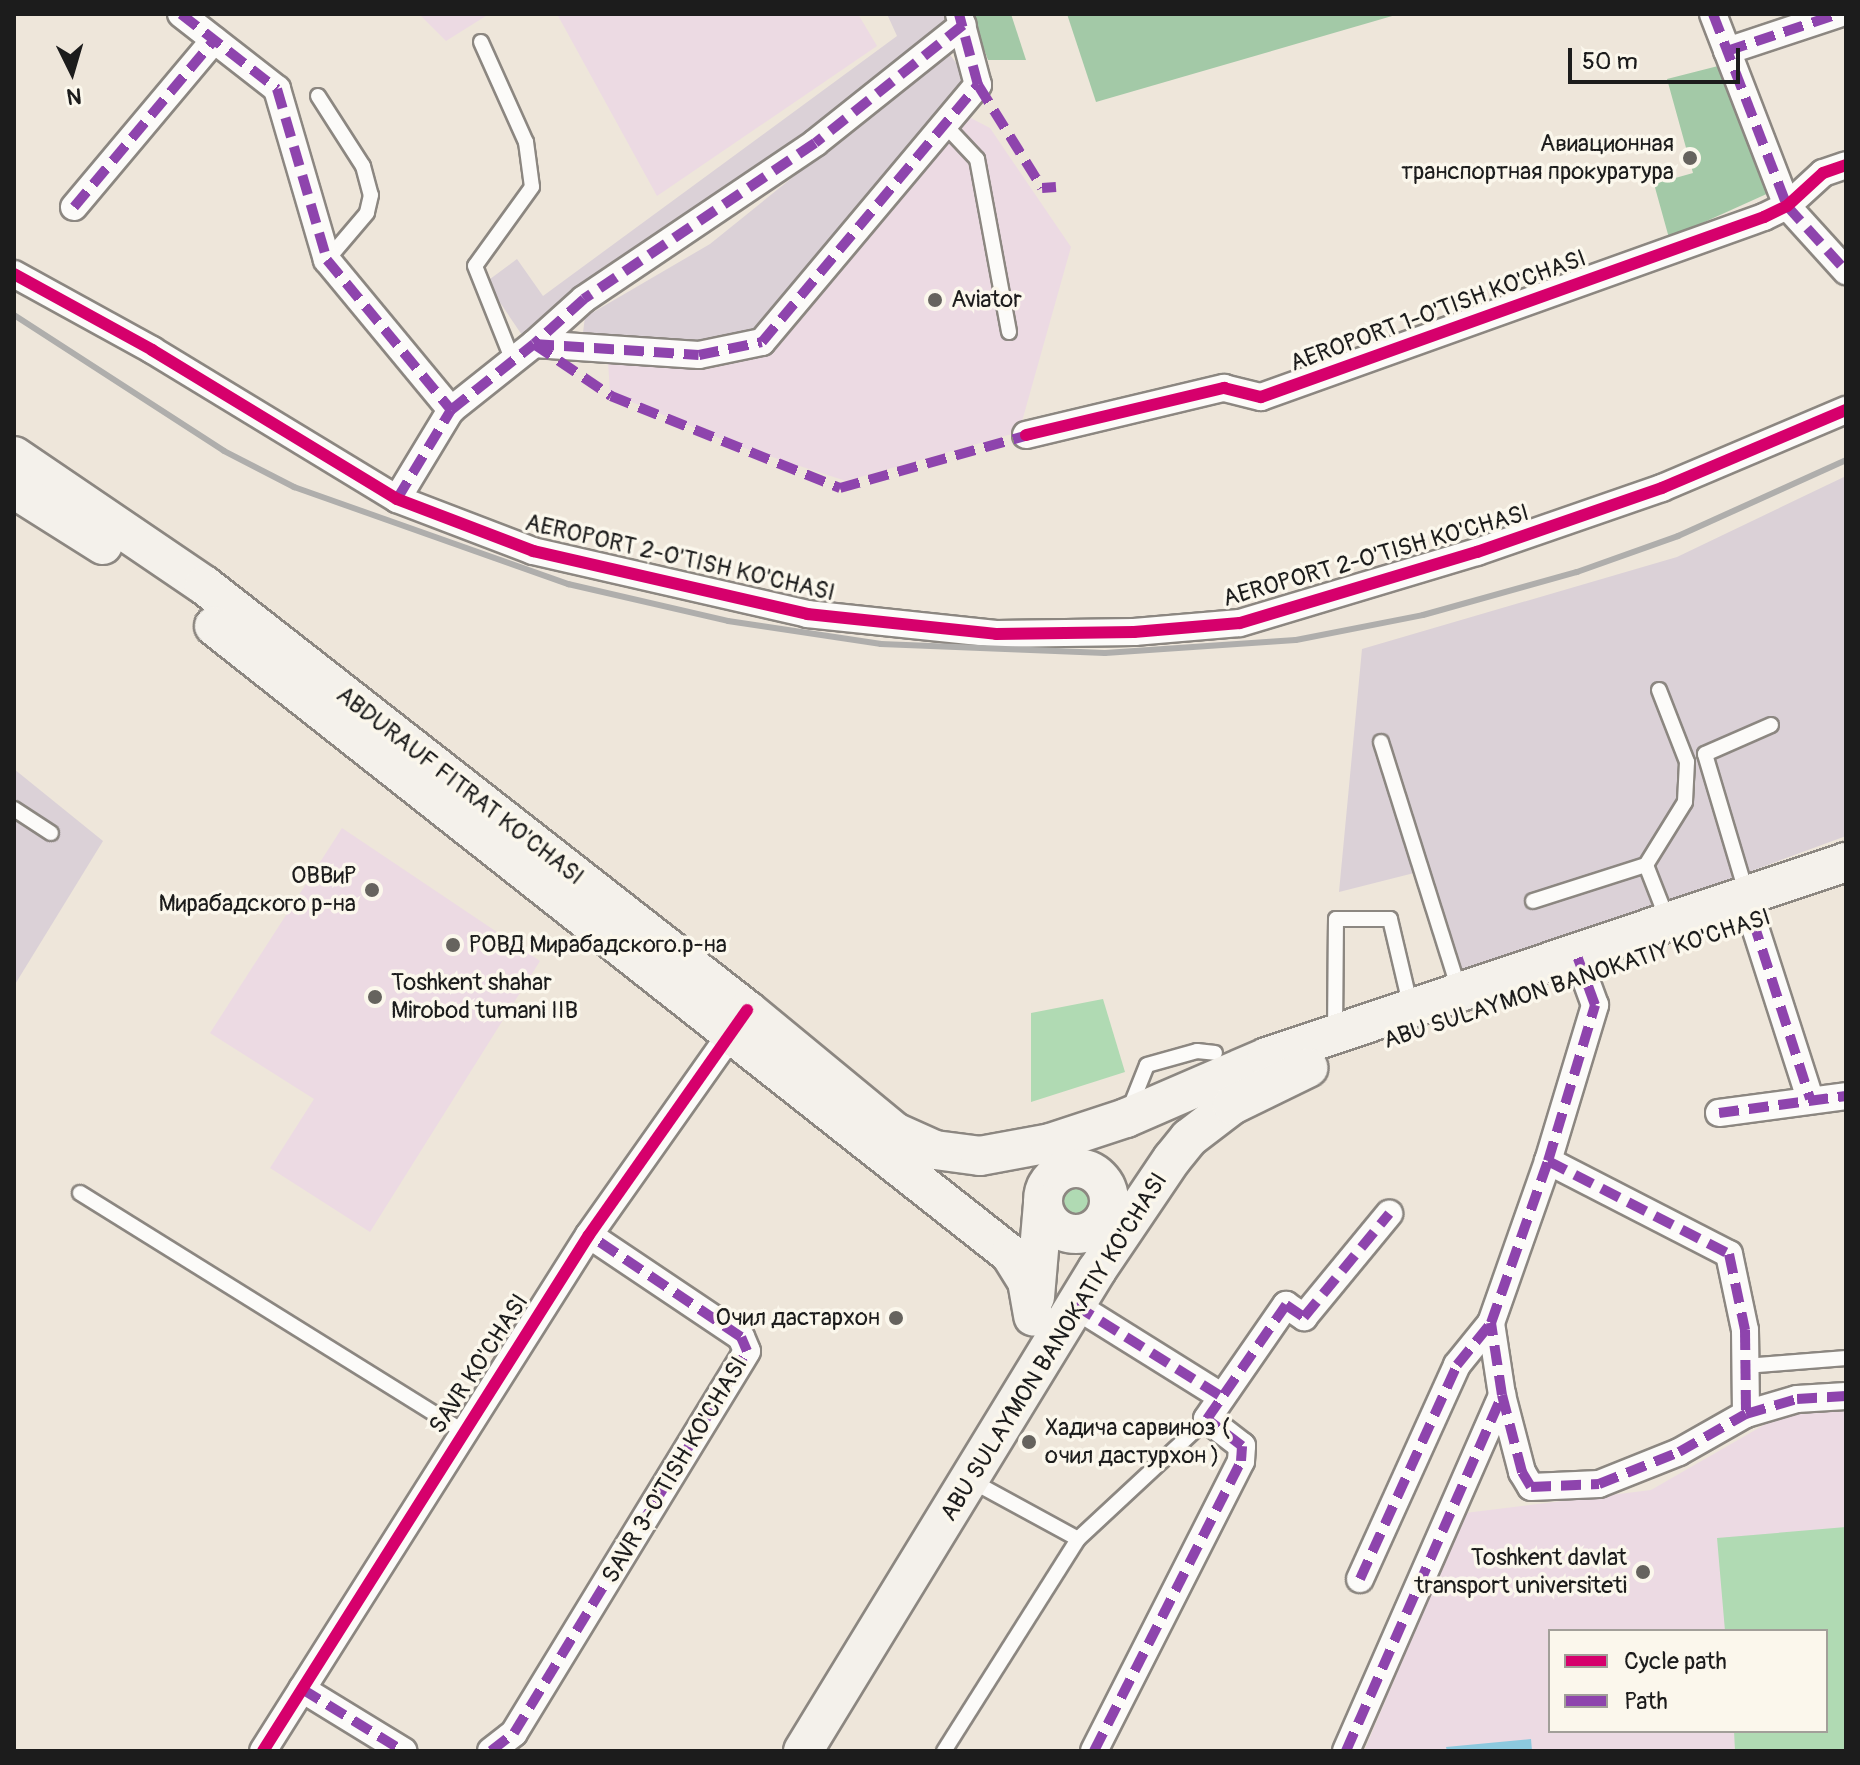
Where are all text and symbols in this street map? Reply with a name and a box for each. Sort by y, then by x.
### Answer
north arrow [32,32,112,112]
scale bar [1572,32,1744,82]
text: 50 m [1582,47,1638,76]
text: N [65,81,83,111]
place label: Авиационная транспортная прокуратура [1401,130,1674,186]
marker: Авиационная транспортная прокуратура [1681,149,1699,167]
street label: AEROPORT 1-O'TISH KO'CHASI [1286,244,1590,378]
place label: Aviator [951,286,1022,314]
marker: Aviator [926,291,944,309]
street label: AEROPORT 2-O'TISH KO'CHASI [1220,498,1532,614]
street label: AEROPORT 2-O'TISH KO'CHASI [522,508,838,608]
street label: ABDURAUF FITRAT KO'CHASI [331,681,589,891]
place label: ОВВиР Мирабадского р-на [159,862,356,918]
marker: ОВВиР Мирабадского р-на [363,881,381,899]
street label: ABU SULAYMON BANOKATIY KO'CHASI [1380,903,1774,1055]
place label: РОВД Мирабадского.р-на [469,931,727,959]
marker: РОВД Мирабадского.р-на [444,936,462,954]
place label: Toshkent shahar Mirobod tumani IIB [391,969,578,1025]
marker: Toshkent shahar Mirobod tumani IIB [366,988,384,1006]
street label: ABU SULAYMON BANOKATIY KO'CHASI [934,1168,1174,1526]
street label: SAVR KO'CHASI [423,1289,535,1439]
place label: Очил дастархон [715,1304,880,1332]
marker: Очил дастархон [887,1309,905,1327]
street label: SAVR 3-O'TISH KO'CHASI [596,1352,754,1588]
place label: Хадича сарвиноз ( очил дастурхон ) [1045,1414,1229,1470]
marker: Хадича сарвиноз ( очил дастурхон ) [1020,1433,1038,1451]
place label: Toshkent davlat transport universiteti [1415,1544,1627,1600]
marker: Toshkent davlat transport universiteti [1634,1563,1652,1581]
legend [1548,1629,1828,1733]
text: Cycle path [1624,1647,1727,1676]
text: Path [1624,1687,1668,1716]

